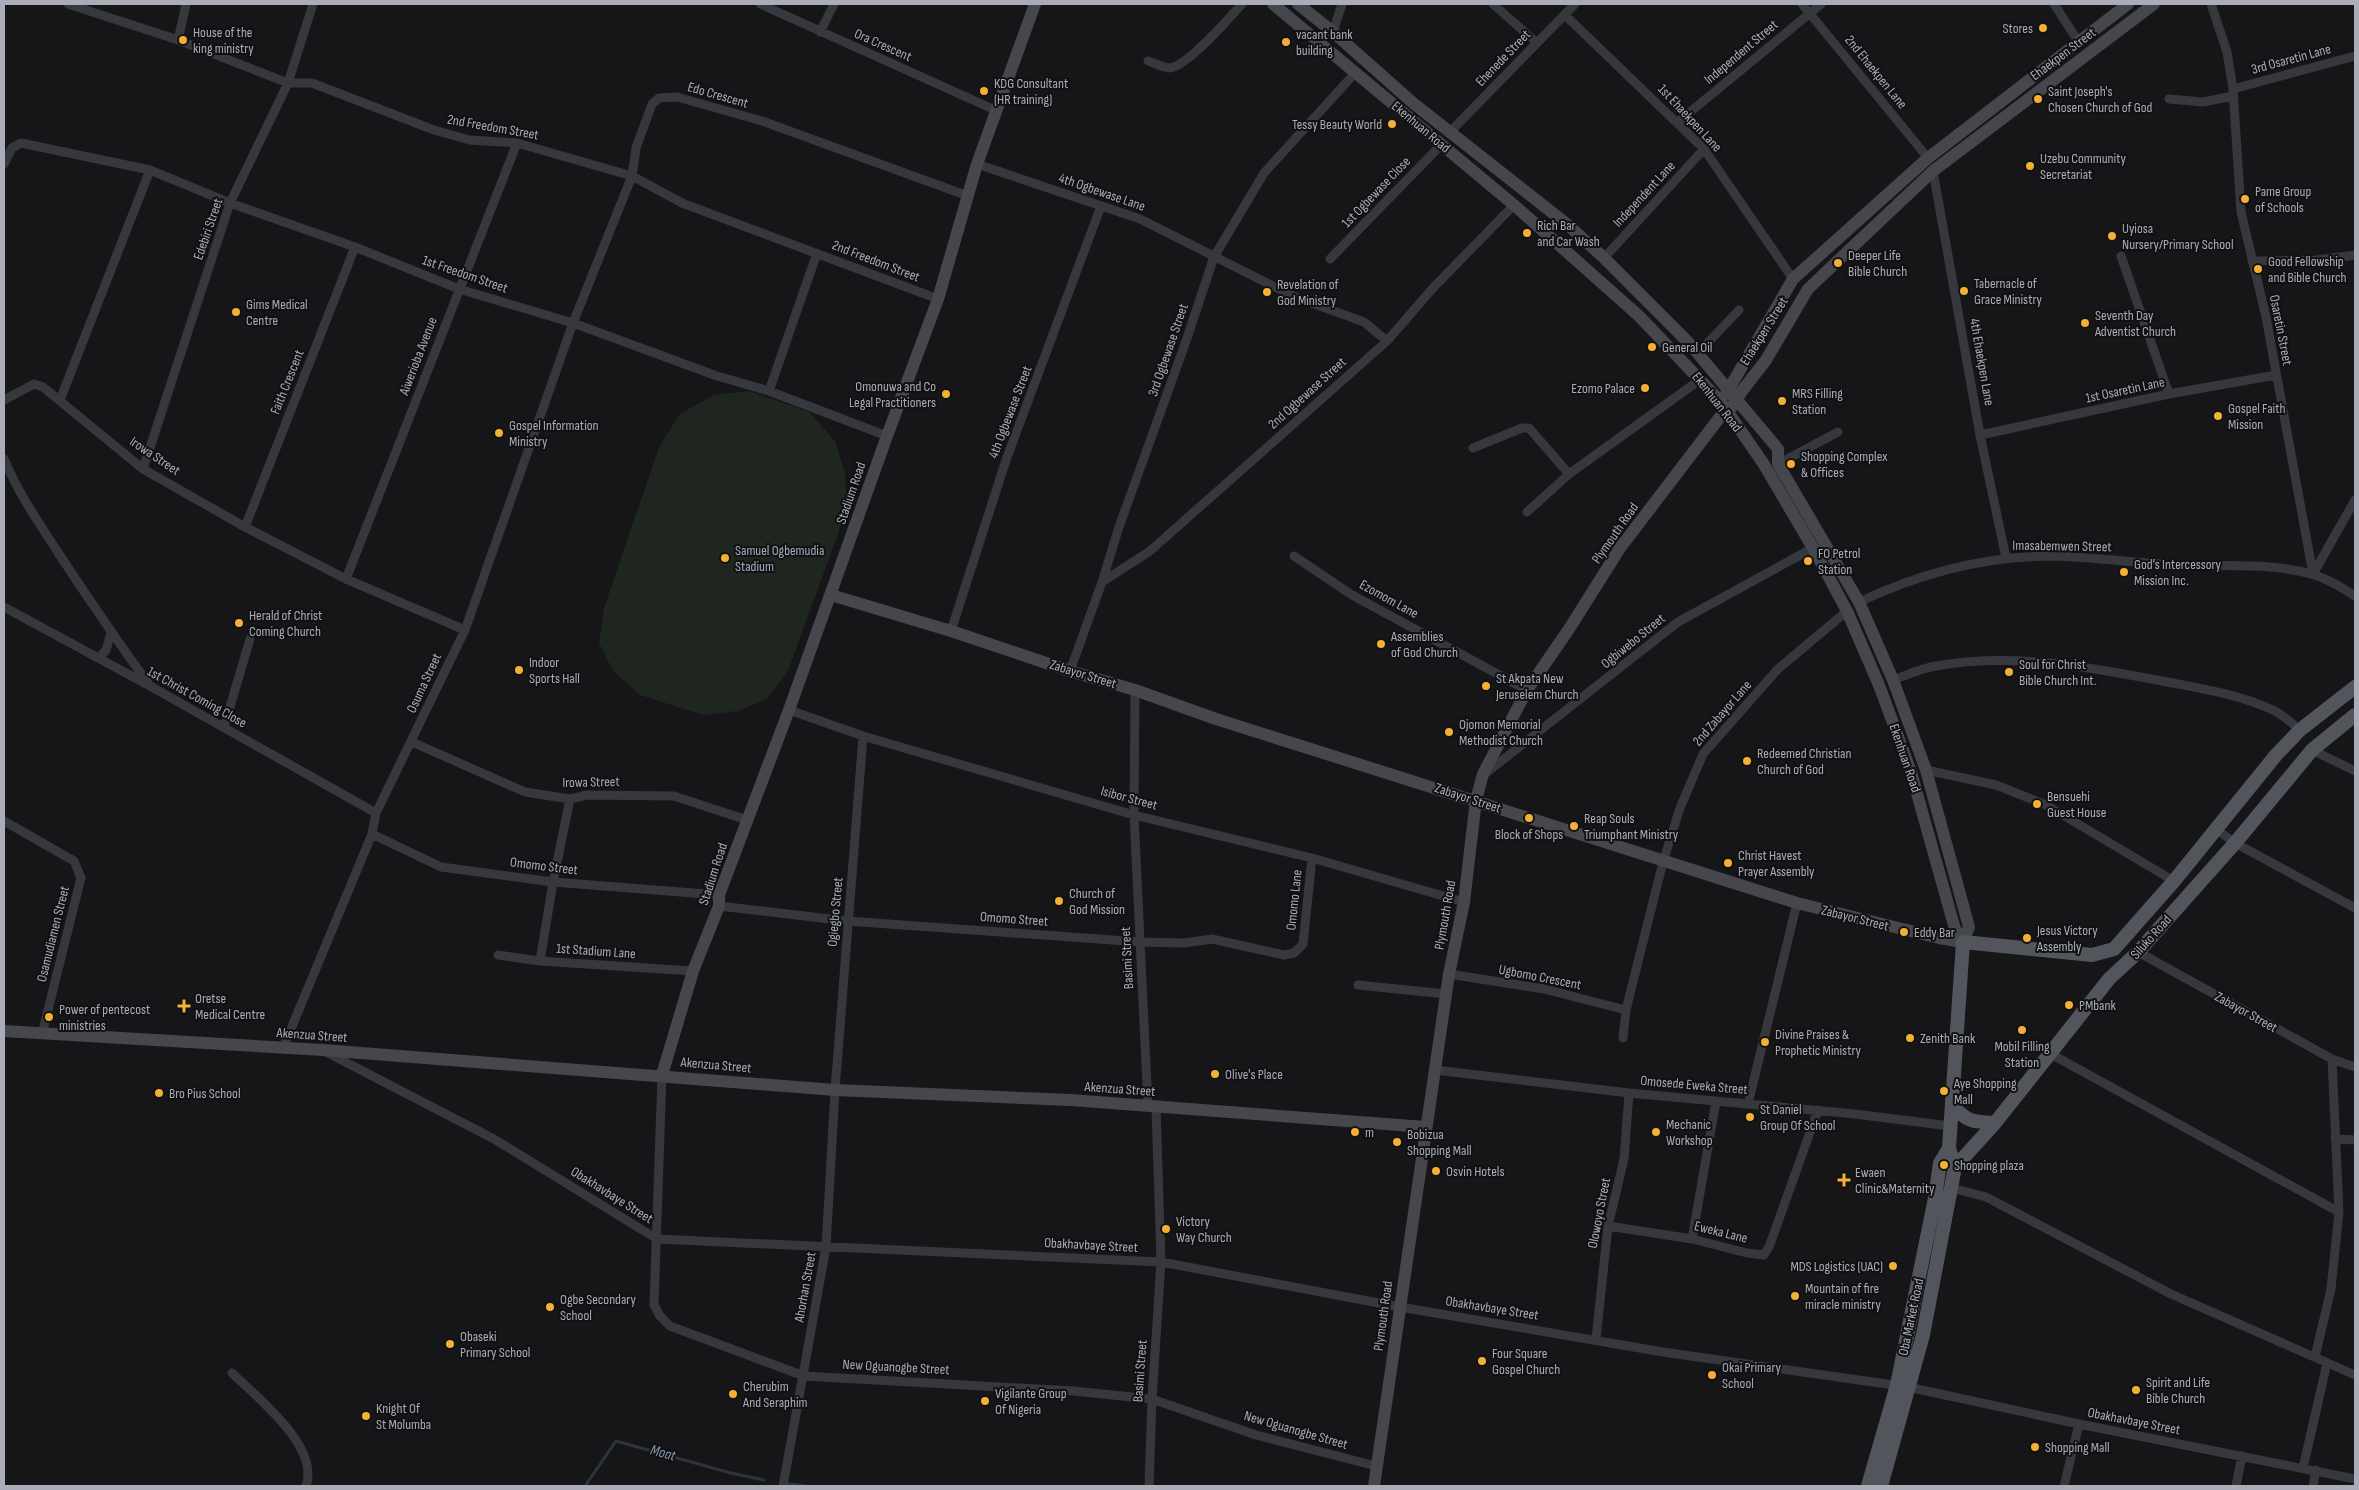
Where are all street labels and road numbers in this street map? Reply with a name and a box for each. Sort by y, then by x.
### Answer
street label: Independent Street [1701,16,1781,88]
street label: Ehaekpen Street [2027,24,2099,84]
street label: Ora Crescent [852,25,914,65]
street label: Ehenede Street [1472,26,1534,90]
street label: 2nd Ehaekpen Lane [1841,32,1911,112]
street label: 3rd Osaretin Lane [2249,40,2333,78]
street label: Edo Crescent [686,78,750,112]
street label: 1st Ehaekpen Lane [1654,81,1726,155]
street label: Ekenhuan Road [1388,98,1454,157]
street label: 2nd Freedom Street [446,111,540,143]
street label: 1st Ogbewase Close [1338,153,1414,231]
street label: Independent Lane [1609,158,1679,230]
street label: 4th Ogbewase Lane [1057,169,1147,215]
street label: Edebiri Street [190,196,226,262]
street label: 2nd Freedom Street [830,236,922,286]
street label: 1st Freedom Street [420,251,510,297]
street label: Osaretin Street [2266,293,2296,367]
street label: Ehaekpen Street [1736,294,1792,368]
street label: 3rd Ogbewase Street [1144,301,1192,399]
street label: Aiwerioba Avenue [395,315,441,398]
street label: 4th Ehaekpen Lane [1966,317,1998,407]
street label: Faith Crescent [266,347,308,417]
street label: 2nd Ogbewase Street [1264,353,1350,433]
street label: 4th Ogbewase Street [985,363,1035,461]
street label: Ekenhuan Road [1688,369,1746,435]
street label: 1st Osaretin Lane [2084,373,2166,407]
street label: Irowa Street [127,433,183,479]
street label: Stadium Road [832,460,870,526]
street label: Plymouth Road [1588,499,1642,567]
street label: Imasabemwen Street [2012,537,2112,555]
street label: Ezomom Lane [1357,576,1421,622]
street label: Ogbiwebo Street [1597,610,1669,672]
street label: Osuma Street [403,650,445,716]
street label: Zabayor Street [1048,656,1118,692]
street label: 1st Christ Coming Close [144,663,250,731]
street label: 2nd Zabayor Lane [1689,677,1755,749]
street label: Ekenhuan Road [1885,722,1925,795]
street label: Irowa Street [562,773,620,791]
street label: Zabayor Street [1433,779,1503,817]
street label: Isibor Street [1099,782,1159,814]
street label: Stadium Road [695,841,731,907]
street label: Omomo Street [509,853,579,879]
street label: Omomo Lane [1282,869,1306,931]
street label: Ogiegbo Street [823,877,847,947]
street label: Plymouth Road [1431,879,1460,951]
street label: Osamudiamen Street [33,884,73,984]
street label: Zabayor Street [1819,901,1891,935]
street label: Omomo Street [979,908,1049,930]
street label: Siluko Road [2127,911,2175,963]
street label: Basimi Street [1117,926,1137,990]
street label: 1st Stadium Lane [556,940,636,962]
street label: Ugbomo Crescent [1497,961,1583,993]
street label: Zabayor Street [2212,988,2280,1036]
street label: Akenzua Street [275,1024,348,1046]
street label: Akenzua Street [679,1053,752,1077]
street label: Omosede Eweka Street [1640,1072,1748,1098]
street label: Akenzua Street [1083,1078,1156,1100]
street label: Obakhavbaye Street [568,1163,656,1227]
street label: Olowoyo Street [1584,1176,1614,1250]
street label: Eweka Lane [1693,1217,1749,1247]
street label: Obakhavbaye Street [1044,1234,1138,1256]
street label: Ahorhan Street [790,1250,820,1324]
street label: Oba Market Road [1895,1277,1928,1357]
street label: Plymouth Road [1370,1280,1396,1352]
street label: Obakhavbaye Street [1444,1292,1540,1324]
street label: Basimi Street [1129,1339,1151,1403]
street label: New Oguanogbe Street [842,1356,950,1378]
street label: Obakhavbaye Street [2086,1404,2182,1438]
street label: New Oguanogbe Street [1242,1407,1350,1453]

